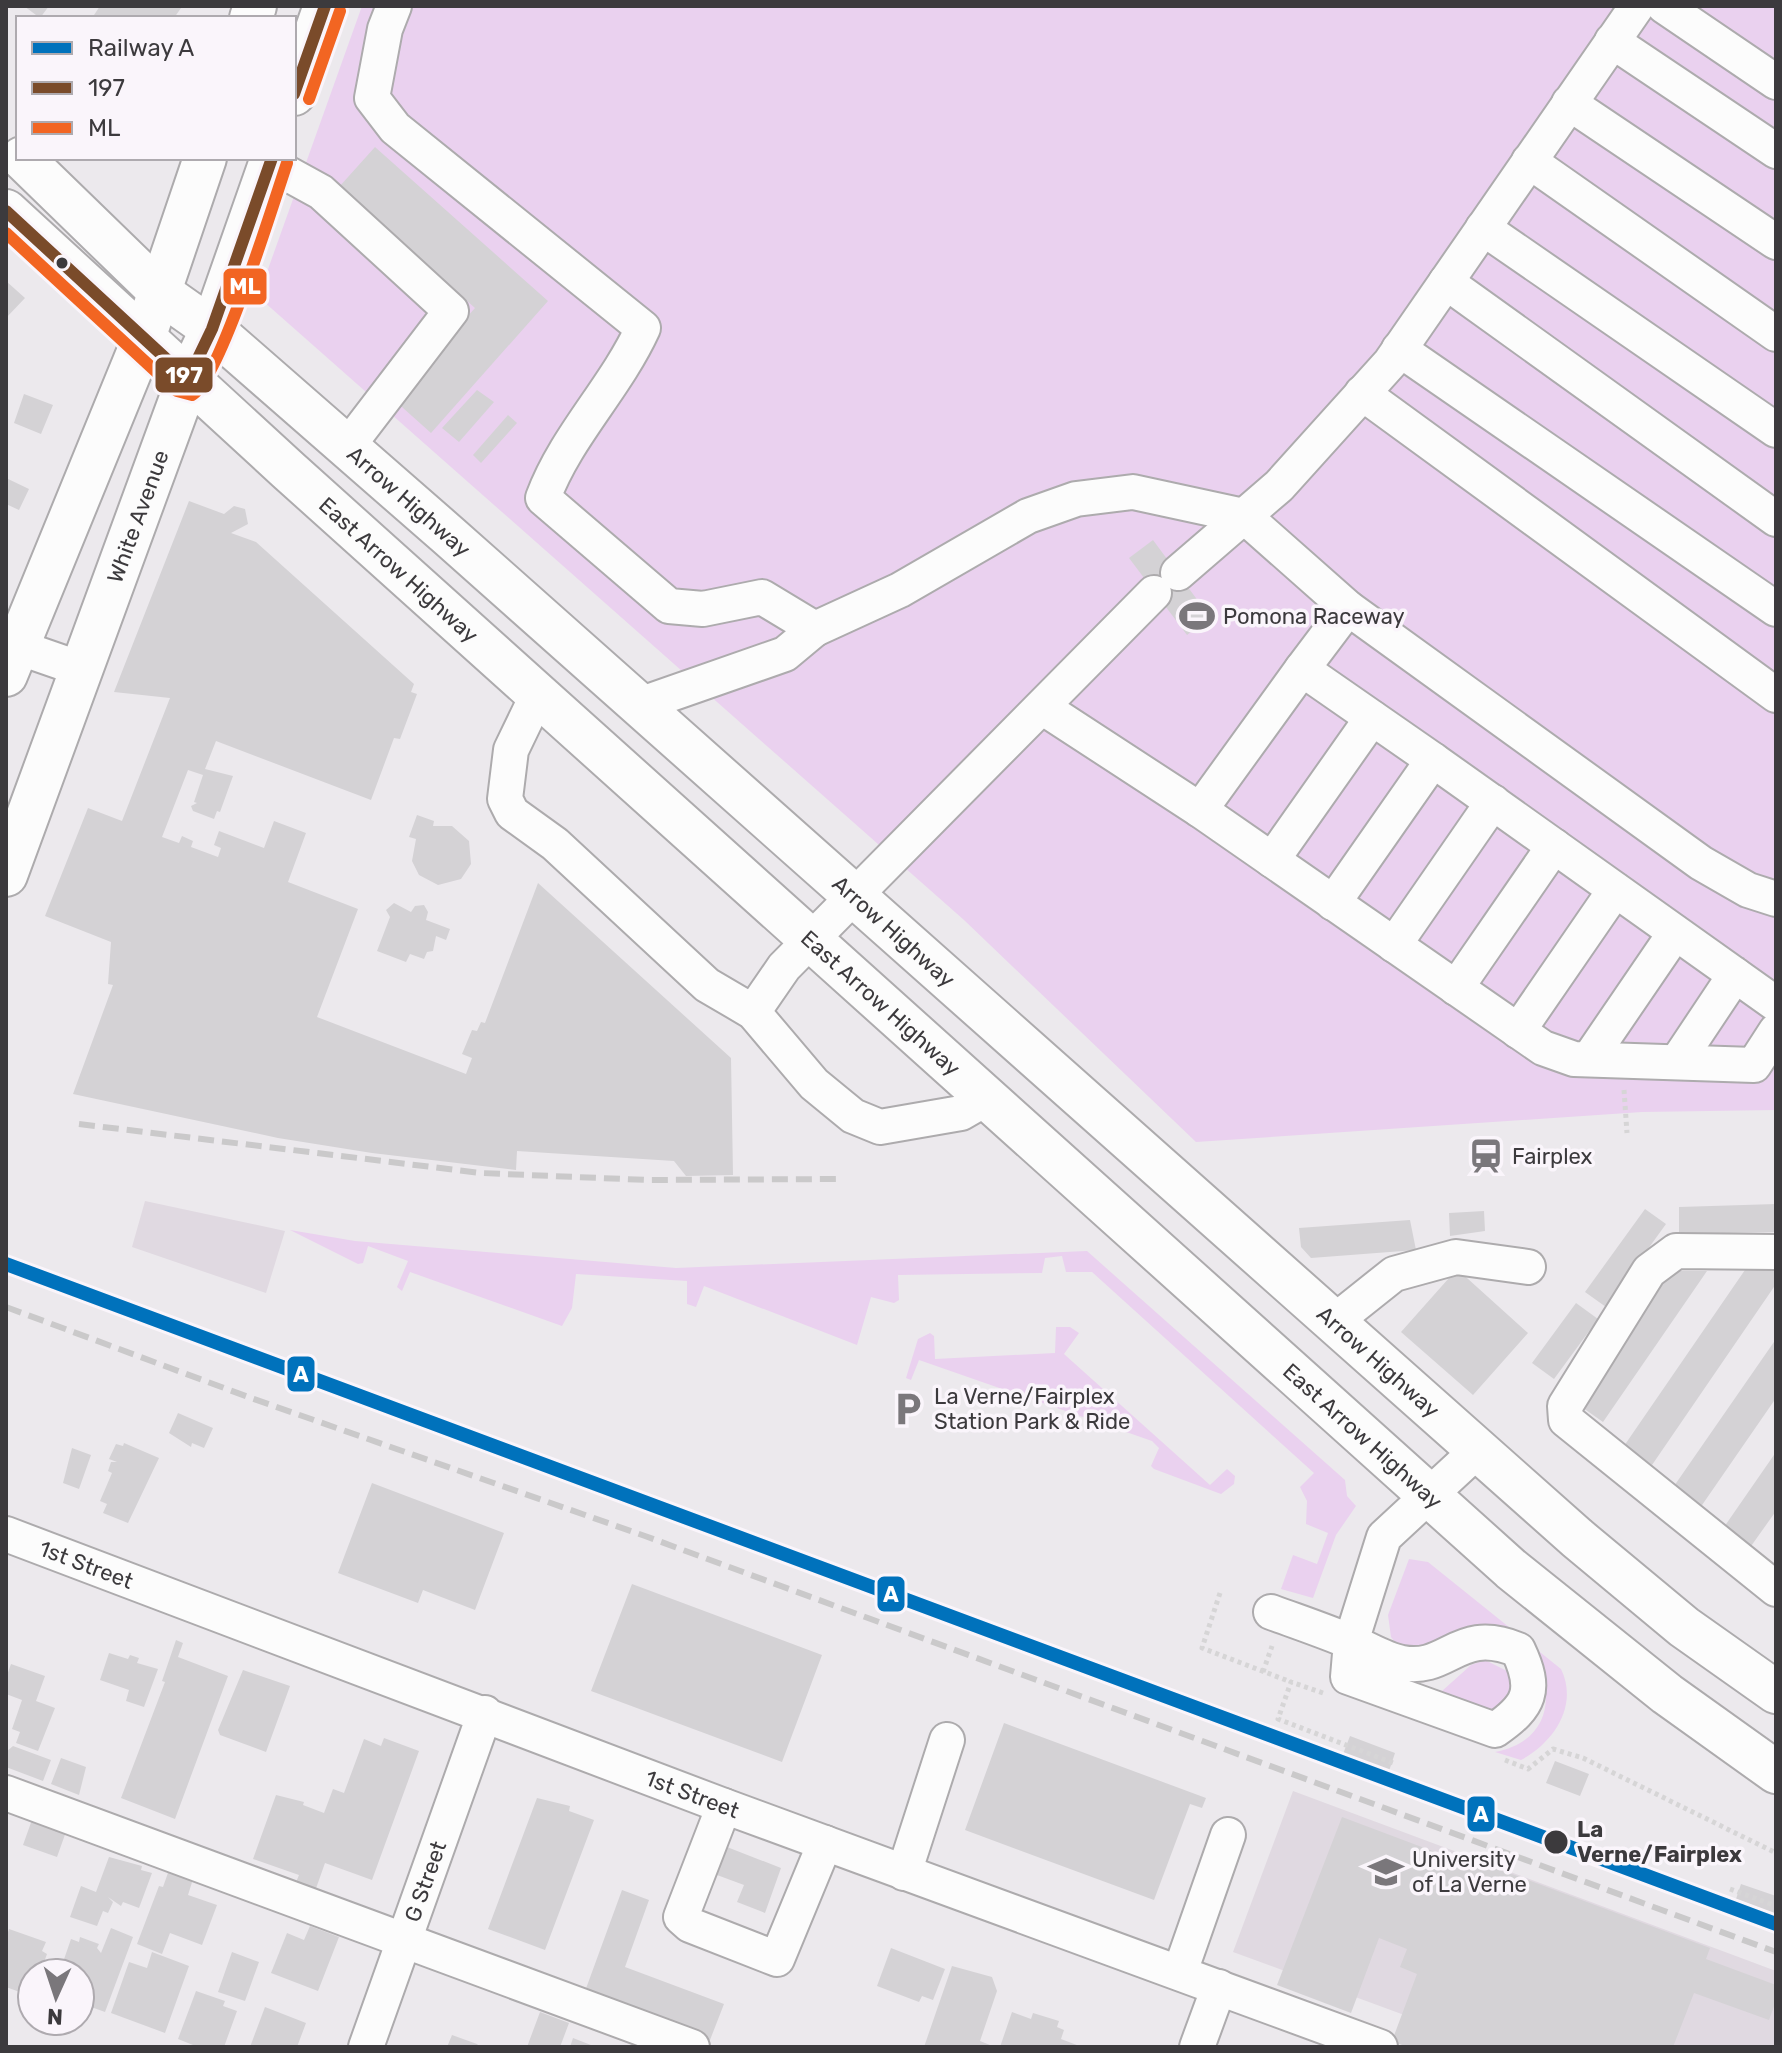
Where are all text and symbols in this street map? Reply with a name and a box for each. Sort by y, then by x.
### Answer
legend [16,16,296,160]
text: Railway A [88,34,194,62]
text: 197 [88,74,125,102]
text: ML [88,114,121,142]
unlabelled marker [54,255,70,271]
line badge: ML [222,267,268,306]
text: ML [229,273,261,300]
line badge: 197 [154,356,214,394]
text: 197 [165,362,203,389]
street label: Arrow Highway [342,440,476,563]
street label: White Avenue [101,447,175,587]
street label: East Arrow Highway [313,491,484,649]
sports icon: Pomona Raceway [1178,597,1216,635]
place label: Pomona Raceway [1223,603,1405,630]
street label: Arrow Highway [827,870,961,993]
street label: East Arrow Highway [795,925,966,1082]
station icon: Fairplex [1467,1137,1505,1175]
place label: Fairplex [1512,1143,1593,1170]
street label: Arrow Highway [1311,1300,1445,1424]
line badge: A [286,1355,316,1393]
street label: East Arrow Highway [1277,1358,1448,1515]
text: A [293,1361,309,1388]
place label: La Verne/Fairplex Station Park & Ride [934,1383,1130,1435]
parking icon: La Verne/Fairplex Station Park & Ride [889,1390,927,1428]
street label: 1st Street [36,1535,137,1595]
line badge: A [876,1575,906,1613]
text: A [883,1581,899,1608]
street label: 1st Street [641,1764,743,1825]
line badge: A [1466,1795,1496,1833]
text: A [1473,1801,1489,1828]
place label: La Verne/Fairplex [1577,1816,1742,1868]
marker: La Verne/Fairplex [1542,1828,1570,1856]
street label: G Street [399,1837,452,1925]
place label: University of La Verne [1412,1846,1527,1898]
school or university icon: University of La Verne [1367,1853,1405,1891]
north arrow [16,1957,96,2037]
text: N [46,2003,64,2030]

